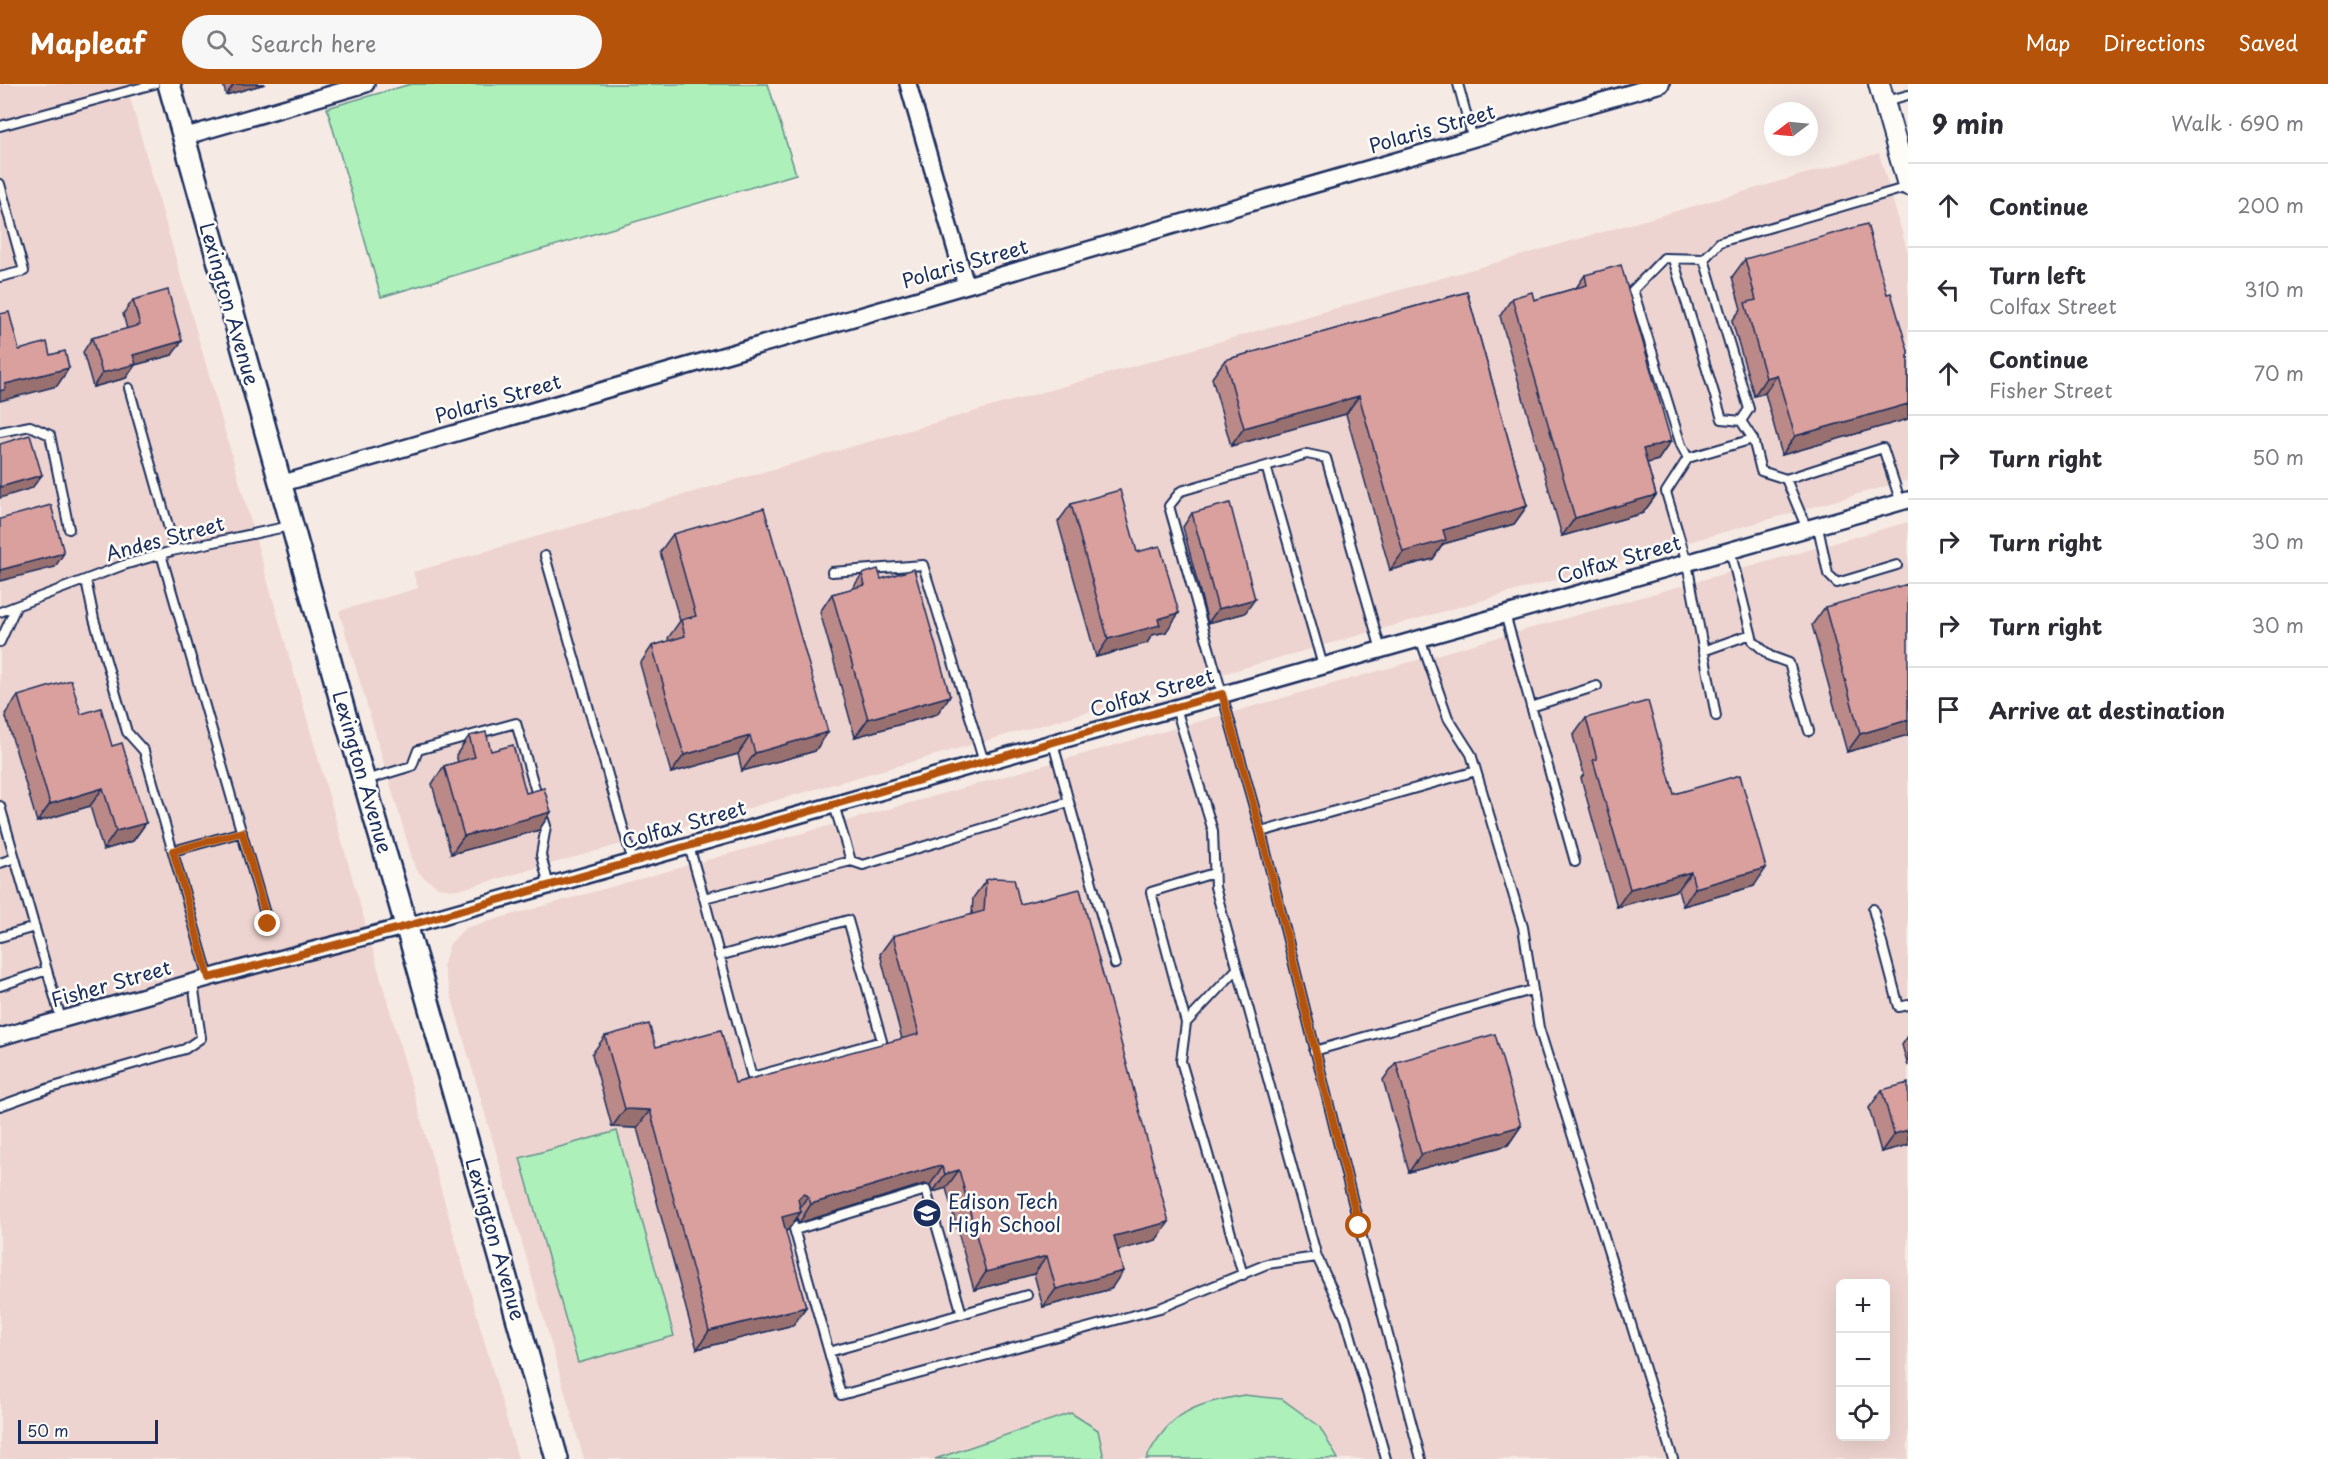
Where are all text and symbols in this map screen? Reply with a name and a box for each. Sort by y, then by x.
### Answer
search box [182,15,602,69]
text: Mapleaf [30,21,146,64]
icon: search [203,26,236,59]
text: Search here [251,26,376,59]
text: Map [2025,26,2070,58]
text: Directions [2103,26,2205,58]
text: Saved [2238,26,2298,58]
street label: Polaris Street [1365,96,1498,160]
north arrow [1764,102,1818,156]
text: 9 min [1932,104,2004,143]
text: Walk · 690 m [2171,108,2304,138]
icon: ahead [1932,189,1965,222]
text: Continue [1989,189,2088,222]
text: 200 m [2237,190,2304,220]
street label: Lexington Avenue [192,219,268,389]
street label: Polaris Street [898,231,1031,295]
text: Turn left [1989,258,2086,291]
icon: left [1932,273,1965,306]
text: 310 m [2244,274,2304,304]
text: Colfax Street [1989,291,2117,321]
text: Continue [1989,342,2088,375]
icon: ahead [1932,357,1965,390]
text: 70 m [2254,358,2304,388]
street label: Polaris Street [431,366,564,430]
text: Fisher Street [1989,375,2112,405]
icon: right [1932,441,1965,474]
text: Turn right [1989,441,2102,474]
text: 50 m [2252,442,2304,472]
street label: Andes Street [102,508,228,568]
icon: right [1932,525,1965,558]
text: Turn right [1989,525,2102,558]
text: 30 m [2251,526,2304,556]
street label: Colfax Street [1553,527,1684,591]
icon: right [1932,609,1965,642]
text: Turn right [1989,609,2102,642]
text: 30 m [2251,610,2304,640]
street label: Colfax Street [1086,660,1217,724]
street label: Lexington Avenue [325,687,401,857]
icon: arrive [1932,693,1965,726]
text: Arrive at destination [1989,693,2225,726]
street label: Colfax Street [618,792,749,856]
route end [254,910,280,936]
street label: Fisher Street [47,952,174,1014]
street label: Lexington Avenue [458,1154,534,1324]
place label: Edison Tech High School [948,1186,1061,1239]
school or university icon: Edison Tech High School [911,1197,943,1229]
route start [1345,1212,1371,1238]
map controls [1836,1279,1890,1441]
button: + [1836,1279,1890,1333]
button: − [1836,1333,1890,1387]
button: locate [1836,1387,1890,1441]
scale bar [18,1417,158,1444]
text: 50 m [27,1418,68,1442]

